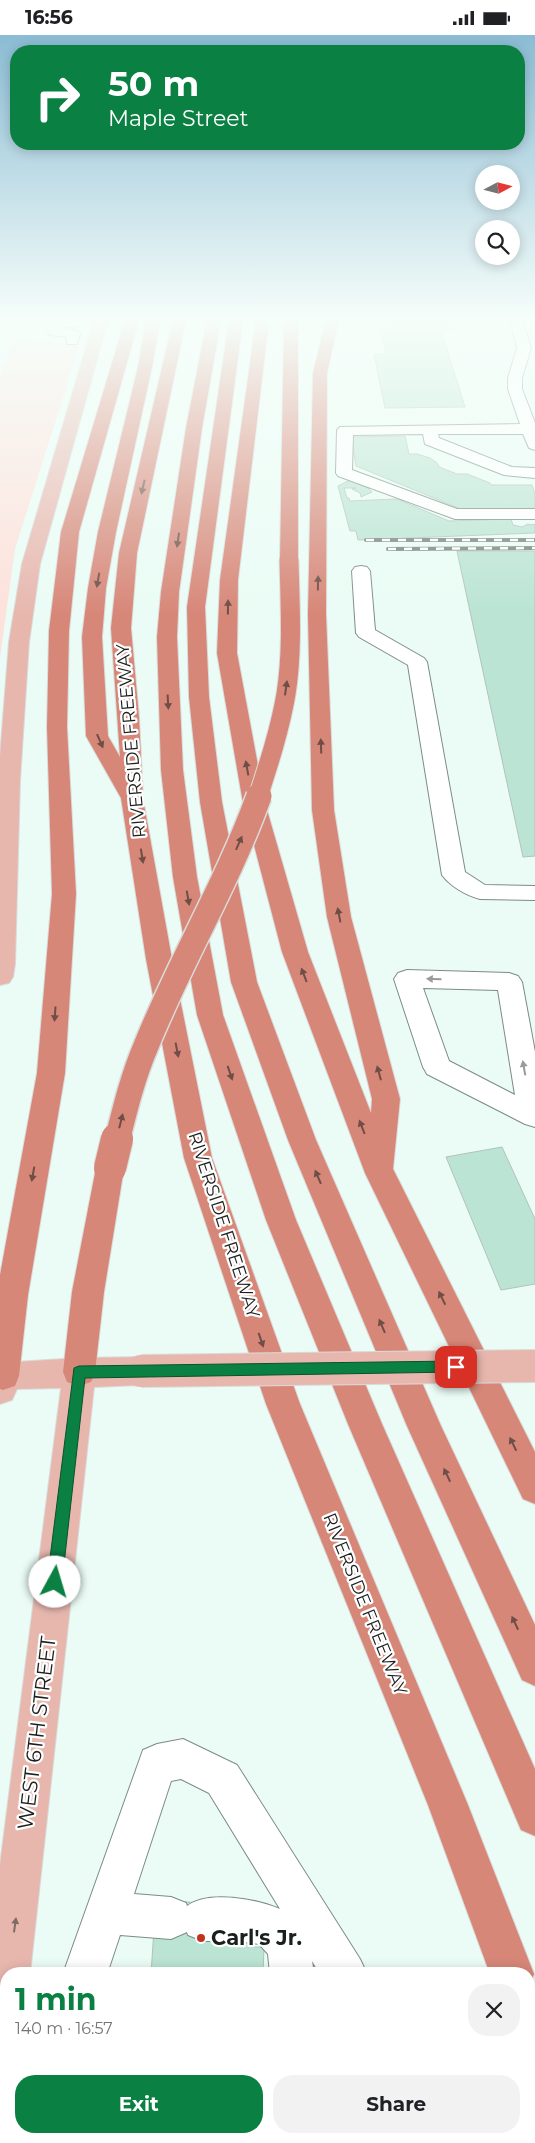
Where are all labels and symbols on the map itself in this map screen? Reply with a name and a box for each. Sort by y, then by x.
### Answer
north arrow [475,165,520,210]
one-way arrow [139,479,147,494]
one-way arrow [174,533,182,549]
one-way arrow [94,572,102,588]
one-way arrow [314,575,322,591]
one-way arrow [224,599,232,615]
street label: RIVERSIDE FREEWAY [112,642,150,839]
one-way arrow [282,680,290,696]
one-way arrow [165,694,173,710]
one-way arrow [96,734,104,748]
one-way arrow [317,737,325,753]
one-way arrow [243,760,251,776]
one-way arrow [236,836,244,850]
one-way arrow [138,848,146,864]
one-way arrow [185,891,193,907]
one-way arrow [334,907,342,923]
one-way arrow [300,967,308,982]
one-way arrow [426,975,442,983]
one-way arrow [51,1006,59,1022]
one-way arrow [173,1043,181,1058]
one-way arrow [520,1060,528,1076]
one-way arrow [375,1065,383,1080]
one-way arrow [226,1066,234,1081]
one-way arrow [117,1113,125,1128]
one-way arrow [358,1119,366,1134]
street label: RIVERSIDE FREEWAY [183,1129,265,1322]
one-way arrow [29,1167,37,1183]
one-way arrow [314,1170,322,1184]
one-way arrow [437,1291,446,1306]
one-way arrow [378,1319,386,1333]
one-way arrow [258,1333,265,1348]
pin [435,1346,477,1388]
one-way arrow [509,1437,517,1451]
one-way arrow [442,1468,450,1482]
street label: RIVERSIDE FREEWAY [318,1510,412,1699]
position arrow [28,1555,80,1607]
one-way arrow [510,1616,518,1630]
street label: WEST 6TH STREET [12,1635,61,1831]
one-way arrow [11,1917,19,1933]
place label: Carl's Jr. [211,1925,302,1950]
marker: Carl's Jr. [195,1932,207,1944]

